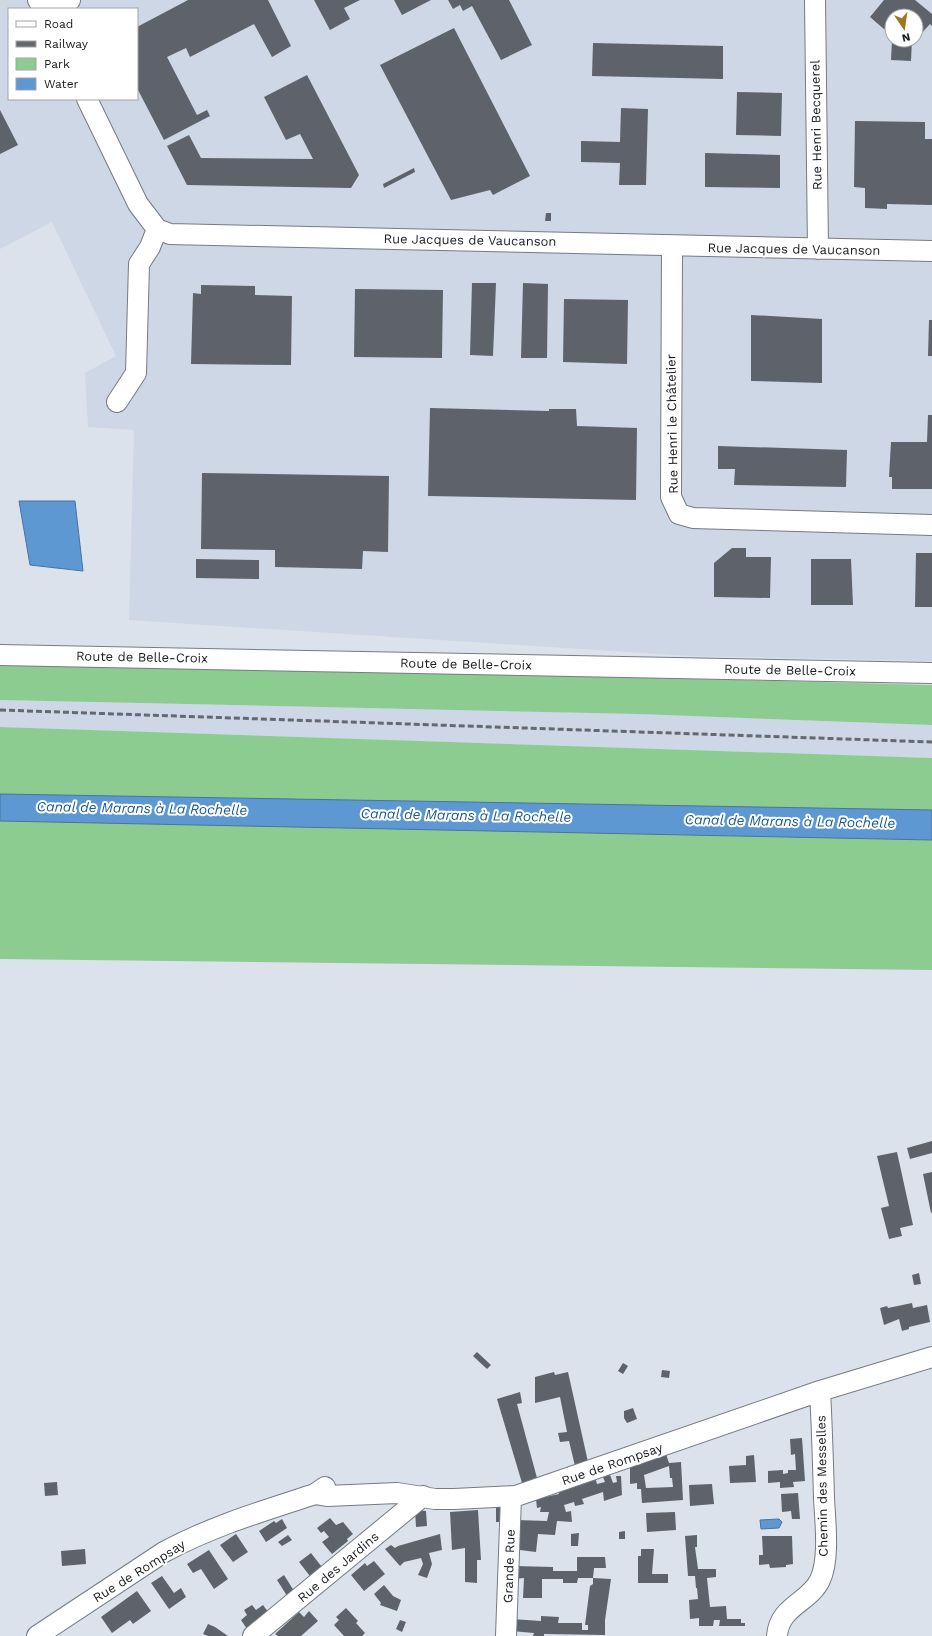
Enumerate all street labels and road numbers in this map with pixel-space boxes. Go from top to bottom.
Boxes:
street label: Rue Henri Becquerel [807,60,825,190]
street label: Rue Jacques de Vaucanson [383,231,557,249]
street label: Rue Jacques de Vaucanson [707,240,881,258]
street label: Rue Henri le Châtelier [663,354,681,494]
street label: Route de Belle-Croix [76,648,208,666]
street label: Route de Belle-Croix [400,655,532,673]
street label: Route de Belle-Croix [724,661,856,679]
street label: Chemin des Messelles [813,1415,831,1557]
street label: Rue de Rompsay [560,1440,665,1488]
street label: Rue des Jardins [294,1529,382,1605]
street label: Grande Rue [500,1529,518,1603]
street label: Rue de Rompsay [90,1536,188,1605]

